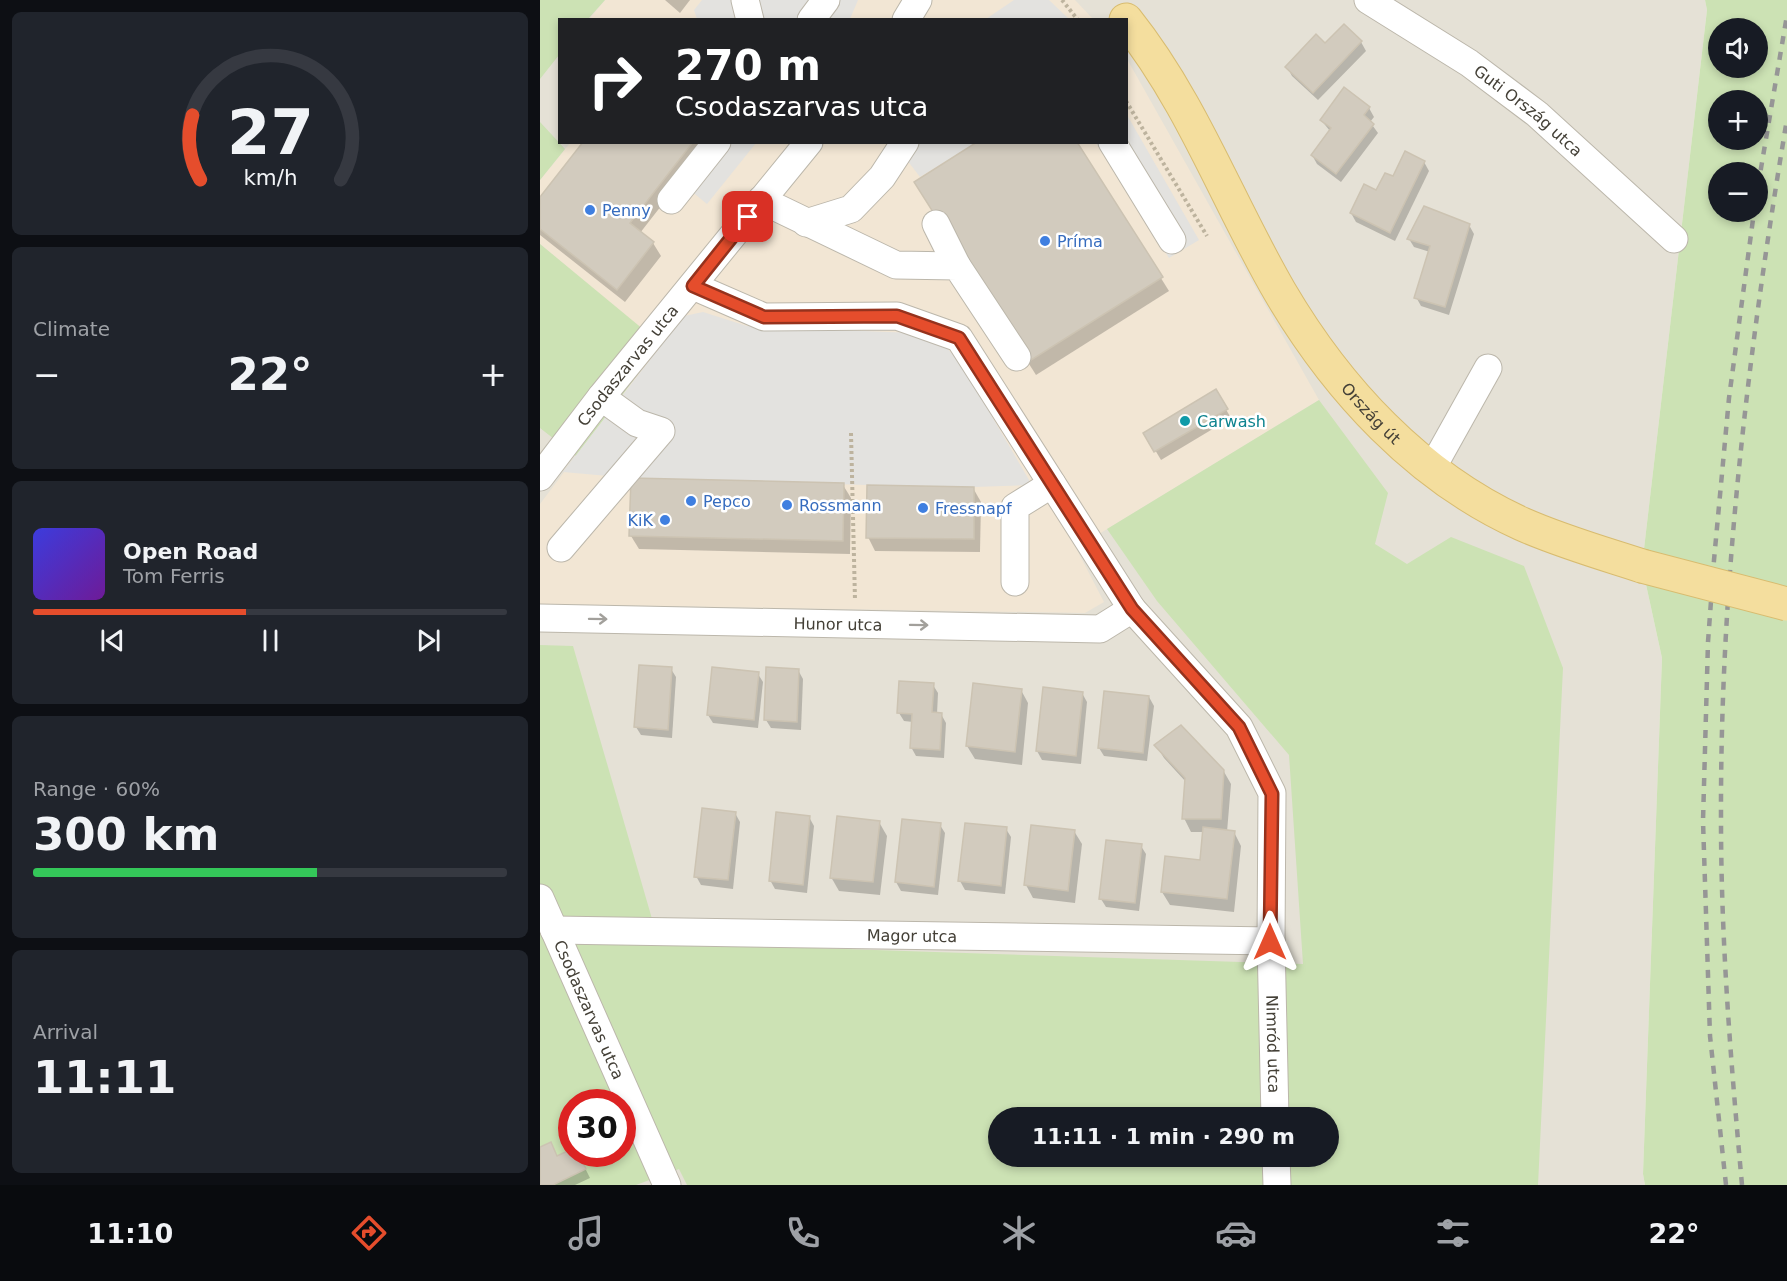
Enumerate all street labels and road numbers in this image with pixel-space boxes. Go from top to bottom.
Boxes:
street label: Guti Ország utca [1470,61,1586,160]
street label: Csodaszarvas utca [573,301,682,430]
street label: Ország út [1338,379,1405,448]
street label: Hunor utca [793,613,883,634]
street label: Magor utca [867,925,957,946]
street label: Csodaszarvas utca [550,937,628,1082]
street label: Nimród utca [1263,995,1284,1093]

